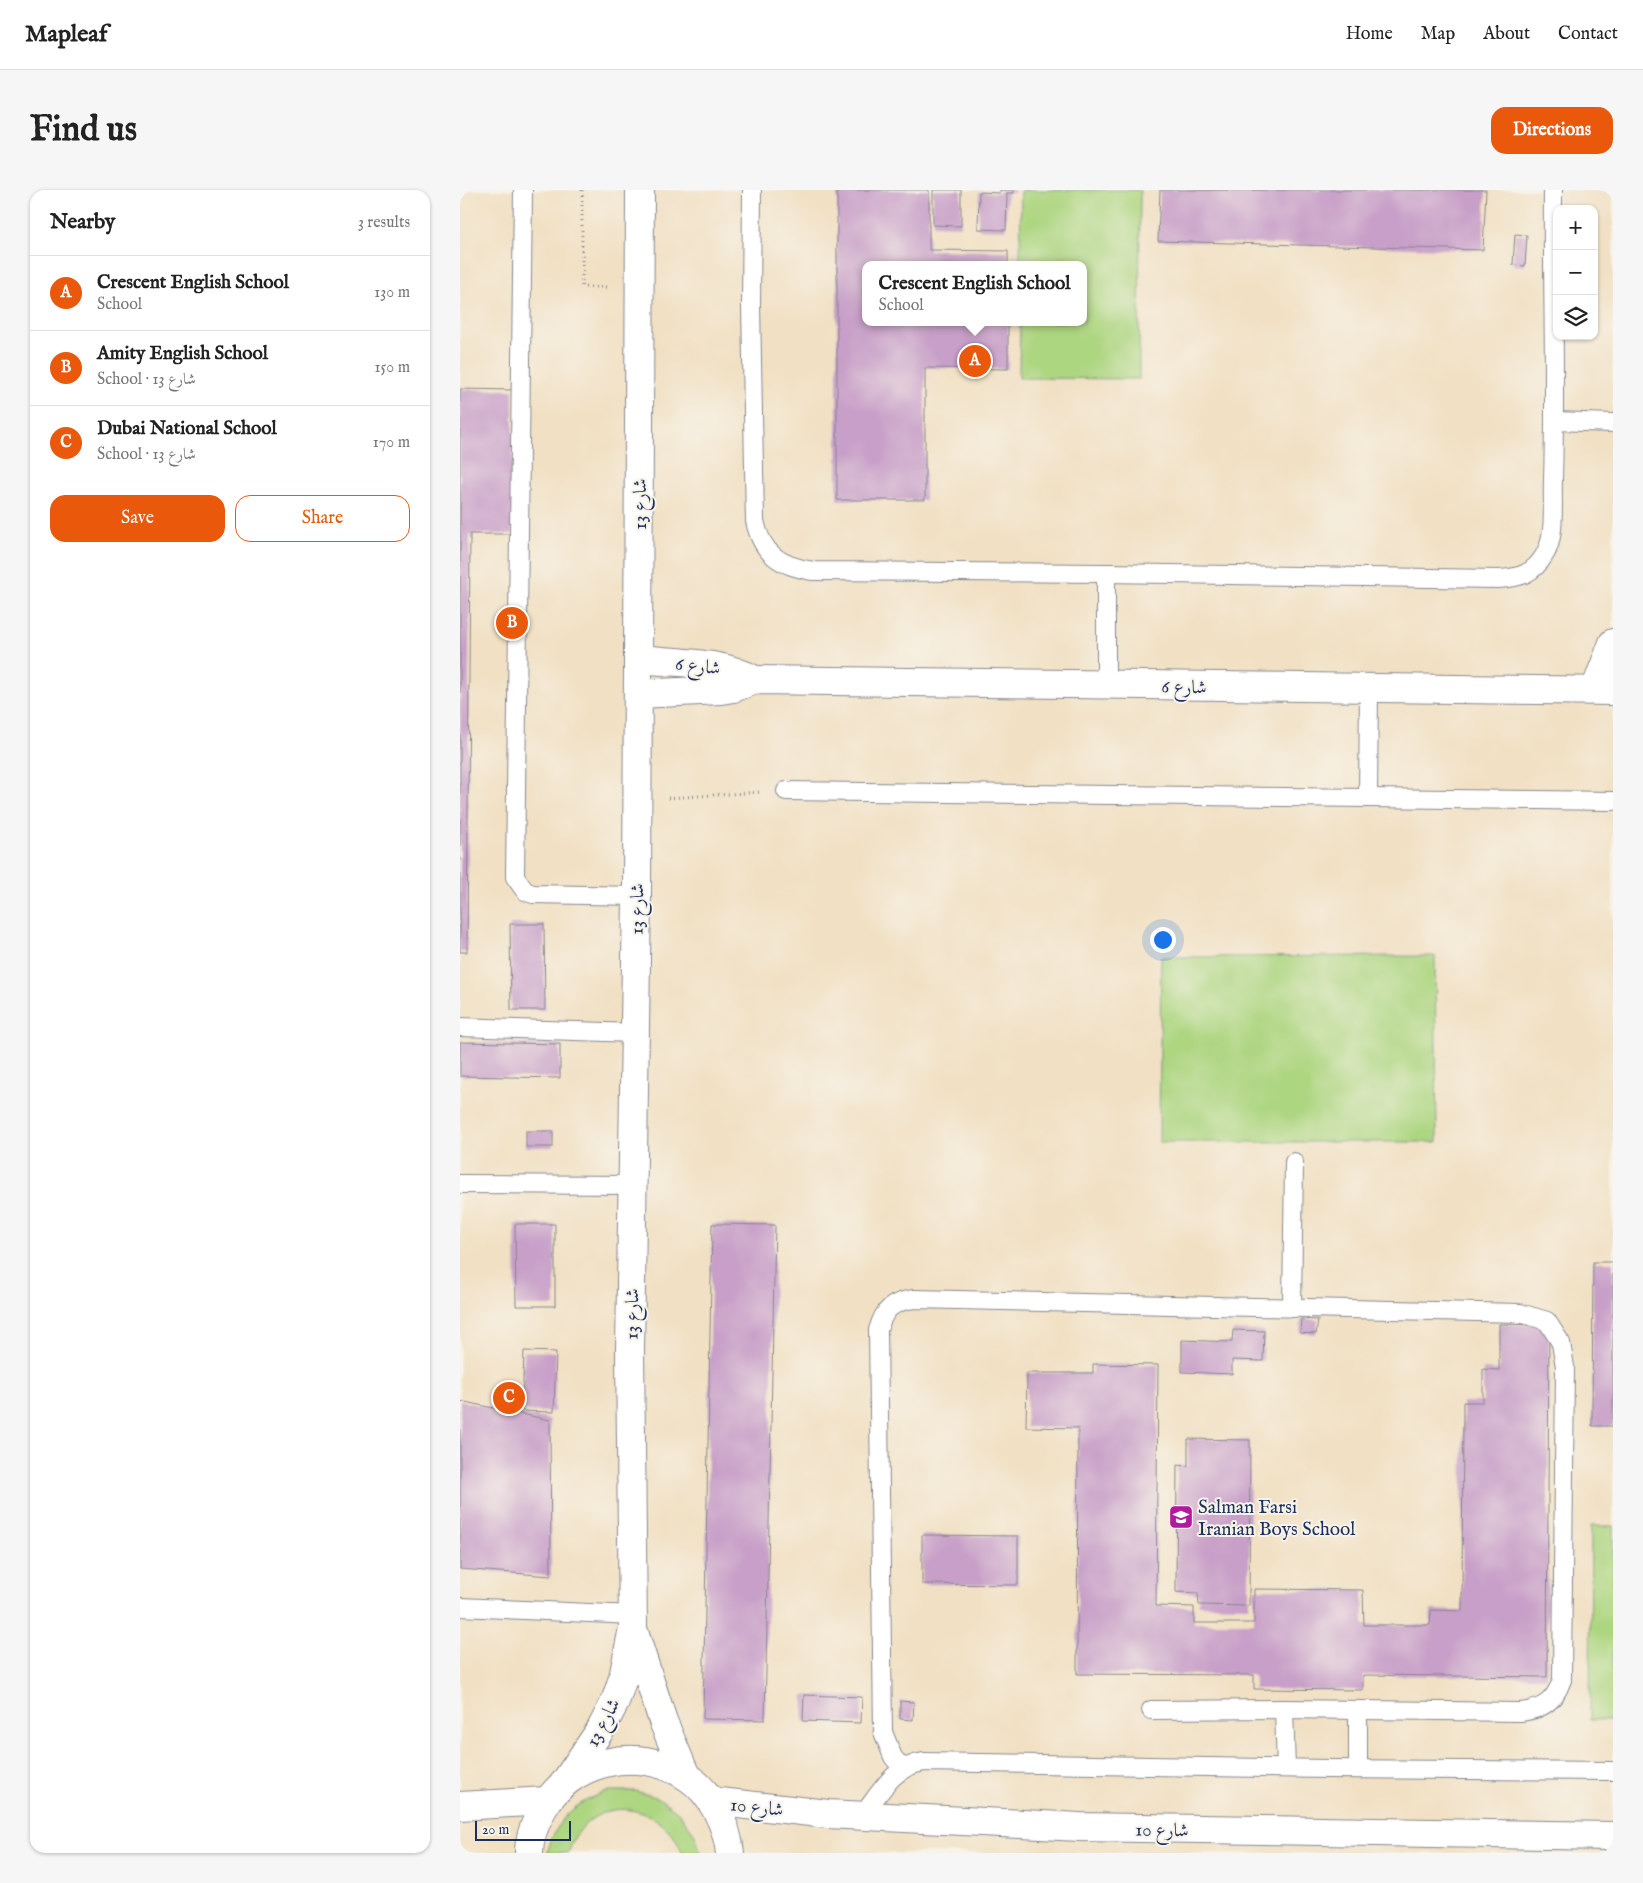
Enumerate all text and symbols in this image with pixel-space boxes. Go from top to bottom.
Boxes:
text: Mapleaf [25,19,107,50]
text: Home [1346,23,1393,46]
text: Map [1421,23,1455,46]
text: About [1483,23,1530,46]
text: Contact [1558,23,1618,46]
button: Directions [1491,107,1613,154]
text: Find us [30,108,137,153]
map controls [1553,205,1598,340]
button: + [1553,205,1598,250]
text: Nearby [50,209,115,236]
text: 3 results [358,213,410,233]
button: − [1553,250,1598,295]
popup [862,261,1087,326]
text: Crescent English School [97,271,289,295]
text: Crescent English School [879,272,1070,296]
text: A [61,283,71,303]
text: 130 m [374,283,410,303]
text: School [97,295,142,315]
button: layers [1553,295,1598,340]
text: School [879,296,924,316]
text: Amity English School [97,342,268,366]
pin: A [959,342,991,380]
text: B [61,358,71,378]
text: 150 m [375,358,410,378]
text: School · شارع 13 [97,370,196,390]
text: Dubai National School [97,417,277,441]
text: C [60,433,72,453]
text: 170 m [373,433,410,453]
text: School · شارع 13 [97,445,196,465]
street label: شارع 13 [629,478,655,530]
button: Save [50,495,225,542]
button: Share [235,495,410,542]
pin: B [496,604,528,642]
street label: شارع 6 [674,653,721,683]
street label: شارع 6 [1161,676,1207,702]
street label: شارع 13 [626,883,652,935]
your location [1150,927,1176,953]
street label: شارع 13 [621,1288,647,1340]
pin: C [493,1379,525,1417]
place label: Salman Farsi Iranian Boys School [1198,1496,1356,1542]
school or university icon: Salman Farsi Iranian Boys School [1168,1504,1194,1530]
street label: شارع 13 [581,1695,628,1752]
street label: شارع 10 [729,1793,785,1825]
scale bar [475,1818,571,1841]
street label: شارع 10 [1135,1819,1189,1845]
text: 20 m [482,1821,509,1839]

